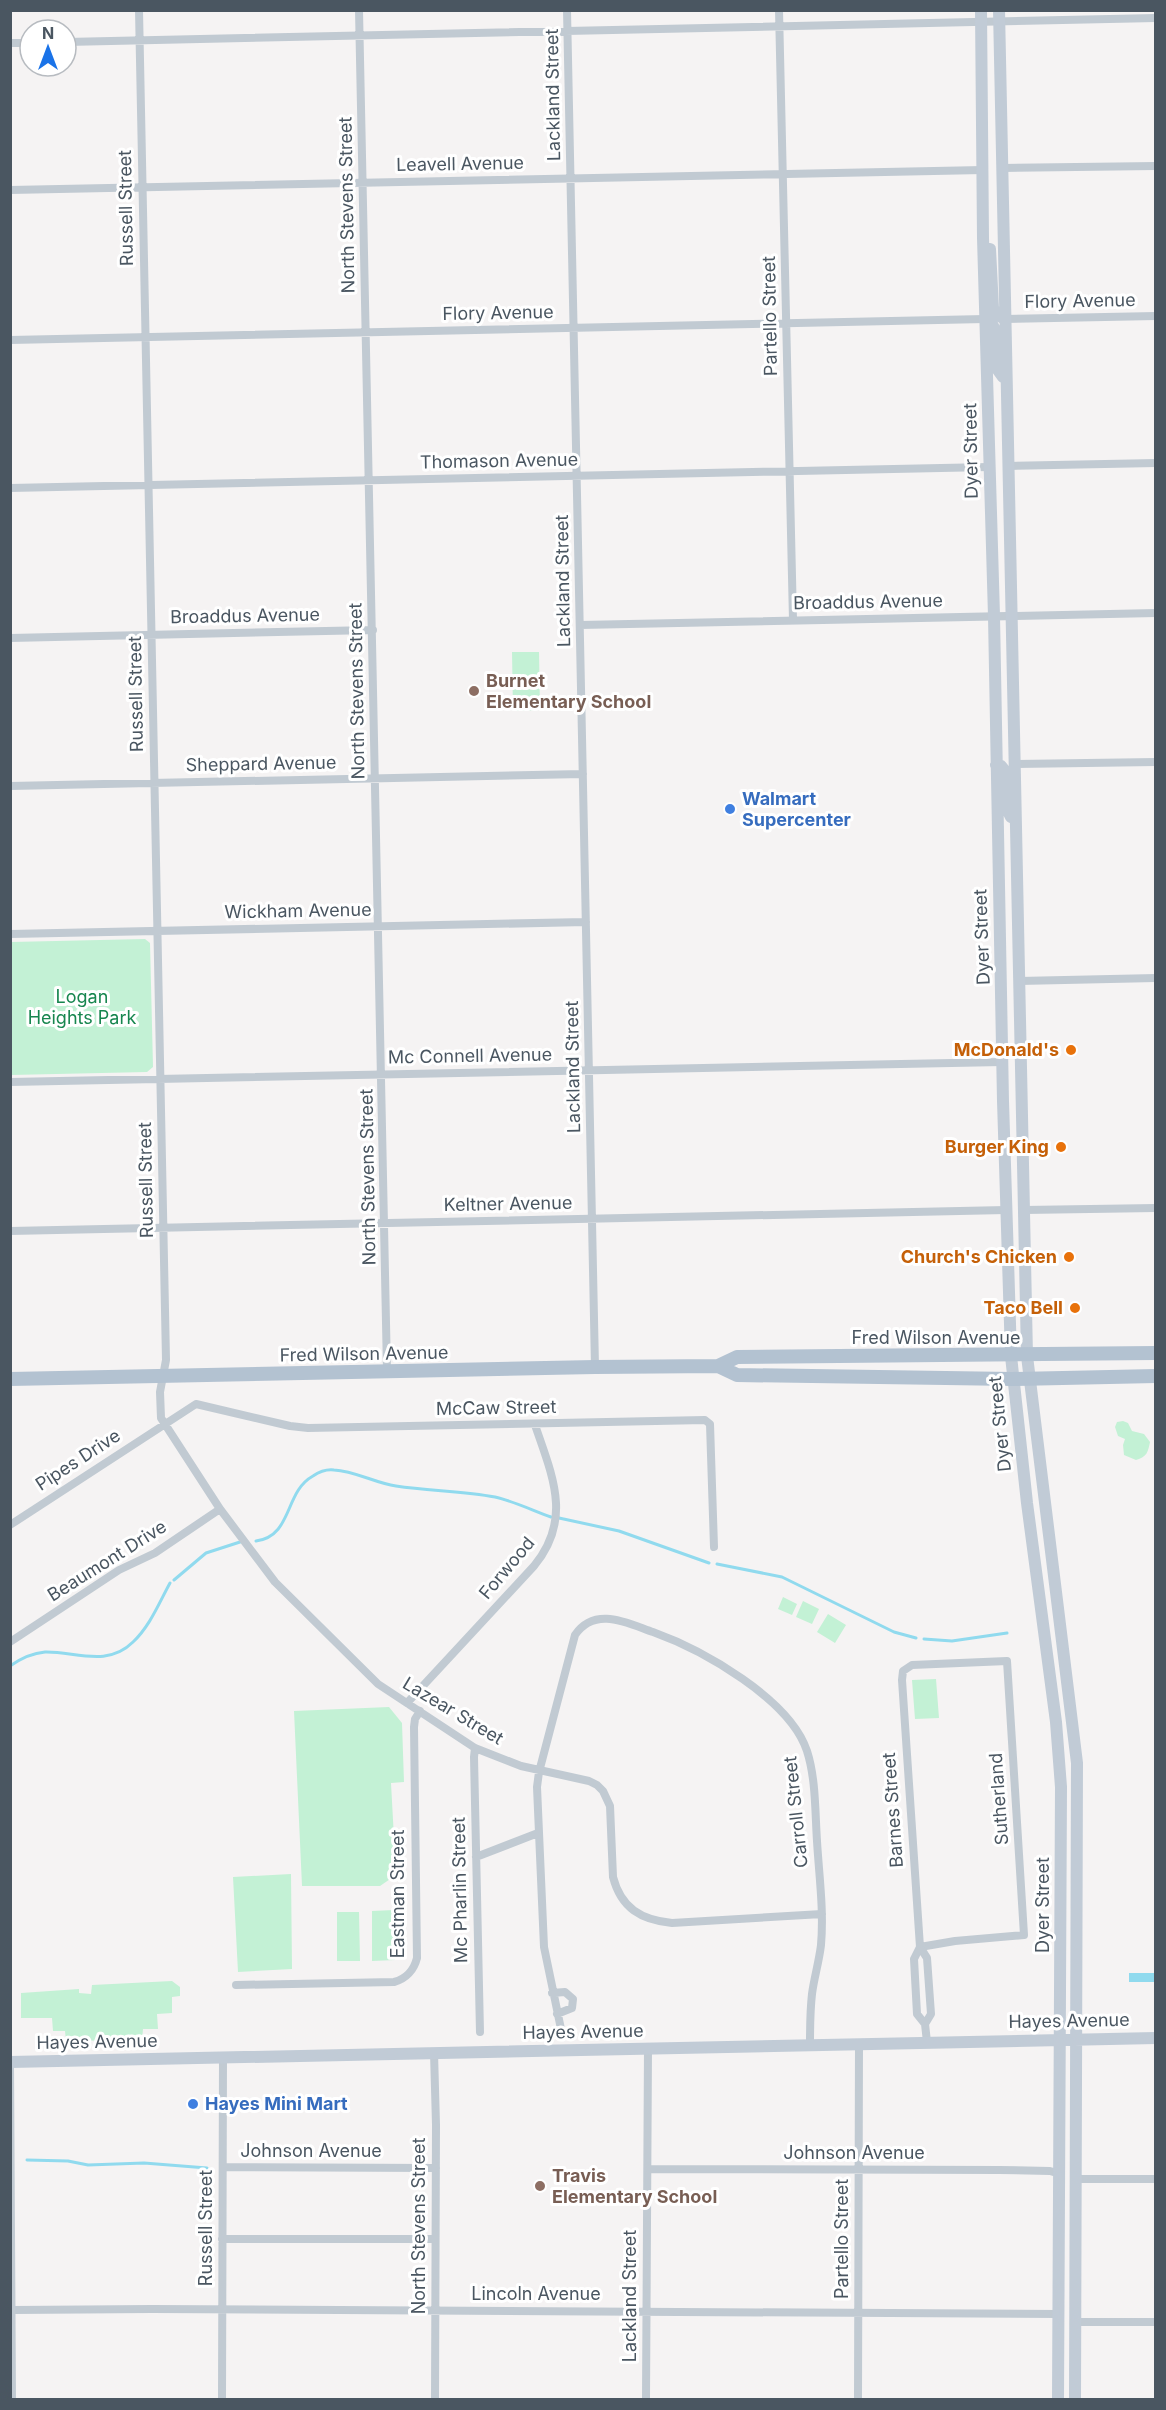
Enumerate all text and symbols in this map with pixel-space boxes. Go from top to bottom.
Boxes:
north arrow [18,18,78,78]
text: N [42,23,54,43]
street label: Lackland Street [541,29,564,161]
street label: North Stevens Street [334,116,359,294]
street label: Russell Street [114,150,137,266]
street label: Leavell Avenue [396,152,524,175]
street label: Partello Street [758,256,781,376]
street label: Flory Avenue [1024,289,1136,312]
street label: Flory Avenue [442,301,554,324]
street label: Dyer Street [959,403,982,499]
street label: Thomason Avenue [420,449,578,472]
street label: Lackland Street [551,515,574,647]
street label: Broaddus Avenue [793,590,943,613]
street label: North Stevens Street [344,602,369,780]
street label: Broaddus Avenue [170,604,320,627]
street label: Russell Street [124,636,147,752]
place label: Burnet Elementary School [486,670,651,712]
marker: Burnet Elementary School [467,684,481,698]
street label: Sheppard Avenue [185,752,337,775]
place label: Walmart Supercenter [742,788,851,830]
marker: Walmart Supercenter [723,802,737,816]
street label: Dyer Street [969,889,994,985]
street label: Wickham Avenue [224,899,372,922]
park label: Logan Heights Park [28,986,136,1028]
street label: Lackland Street [561,1001,584,1133]
place label: McDonald's [954,1039,1059,1060]
marker: McDonald's [1064,1043,1078,1057]
street label: Mc Connell Avenue [388,1044,552,1067]
street label: North Stevens Street [355,1088,380,1266]
street label: Russell Street [134,1122,157,1238]
place label: Burger King [945,1136,1049,1157]
marker: Burger King [1054,1140,1068,1154]
street label: Keltner Avenue [444,1192,572,1215]
place label: Church's Chicken [901,1246,1057,1267]
marker: Church's Chicken [1062,1250,1076,1264]
place label: Taco Bell [984,1297,1063,1318]
marker: Taco Bell [1068,1301,1082,1315]
street label: Fred Wilson Avenue [852,1327,1020,1348]
street label: Fred Wilson Avenue [279,1342,449,1365]
street label: Dyer Street [984,1375,1015,1473]
street label: McCaw Street [436,1396,556,1419]
street label: Pipes Drive [31,1424,124,1495]
street label: Beaumont Drive [43,1516,170,1606]
street label: Forwood [475,1532,539,1603]
street label: Lazear Street [399,1672,507,1749]
street label: Barnes Street [878,1752,907,1868]
street label: Sutherland [985,1752,1012,1846]
street label: Carroll Street [779,1755,812,1869]
street label: Mc Pharlin Street [448,1817,471,1963]
street label: Eastman Street [387,1830,408,1958]
street label: Dyer Street [1032,1857,1053,1953]
street label: Hayes Avenue [1008,2009,1130,2032]
street label: Hayes Avenue [522,2020,644,2043]
street label: Hayes Avenue [36,2030,158,2053]
place label: Hayes Mini Mart [205,2093,348,2114]
marker: Hayes Mini Mart [186,2097,200,2111]
street label: North Stevens Street [408,2138,429,2314]
street label: Johnson Avenue [240,2140,382,2161]
street label: Johnson Avenue [783,2142,925,2163]
place label: Travis Elementary School [552,2165,717,2207]
street label: Russell Street [195,2170,216,2286]
marker: Travis Elementary School [533,2179,547,2193]
street label: Partello Street [831,2179,852,2299]
street label: Lackland Street [619,2230,640,2362]
street label: Lincoln Avenue [471,2283,601,2304]

